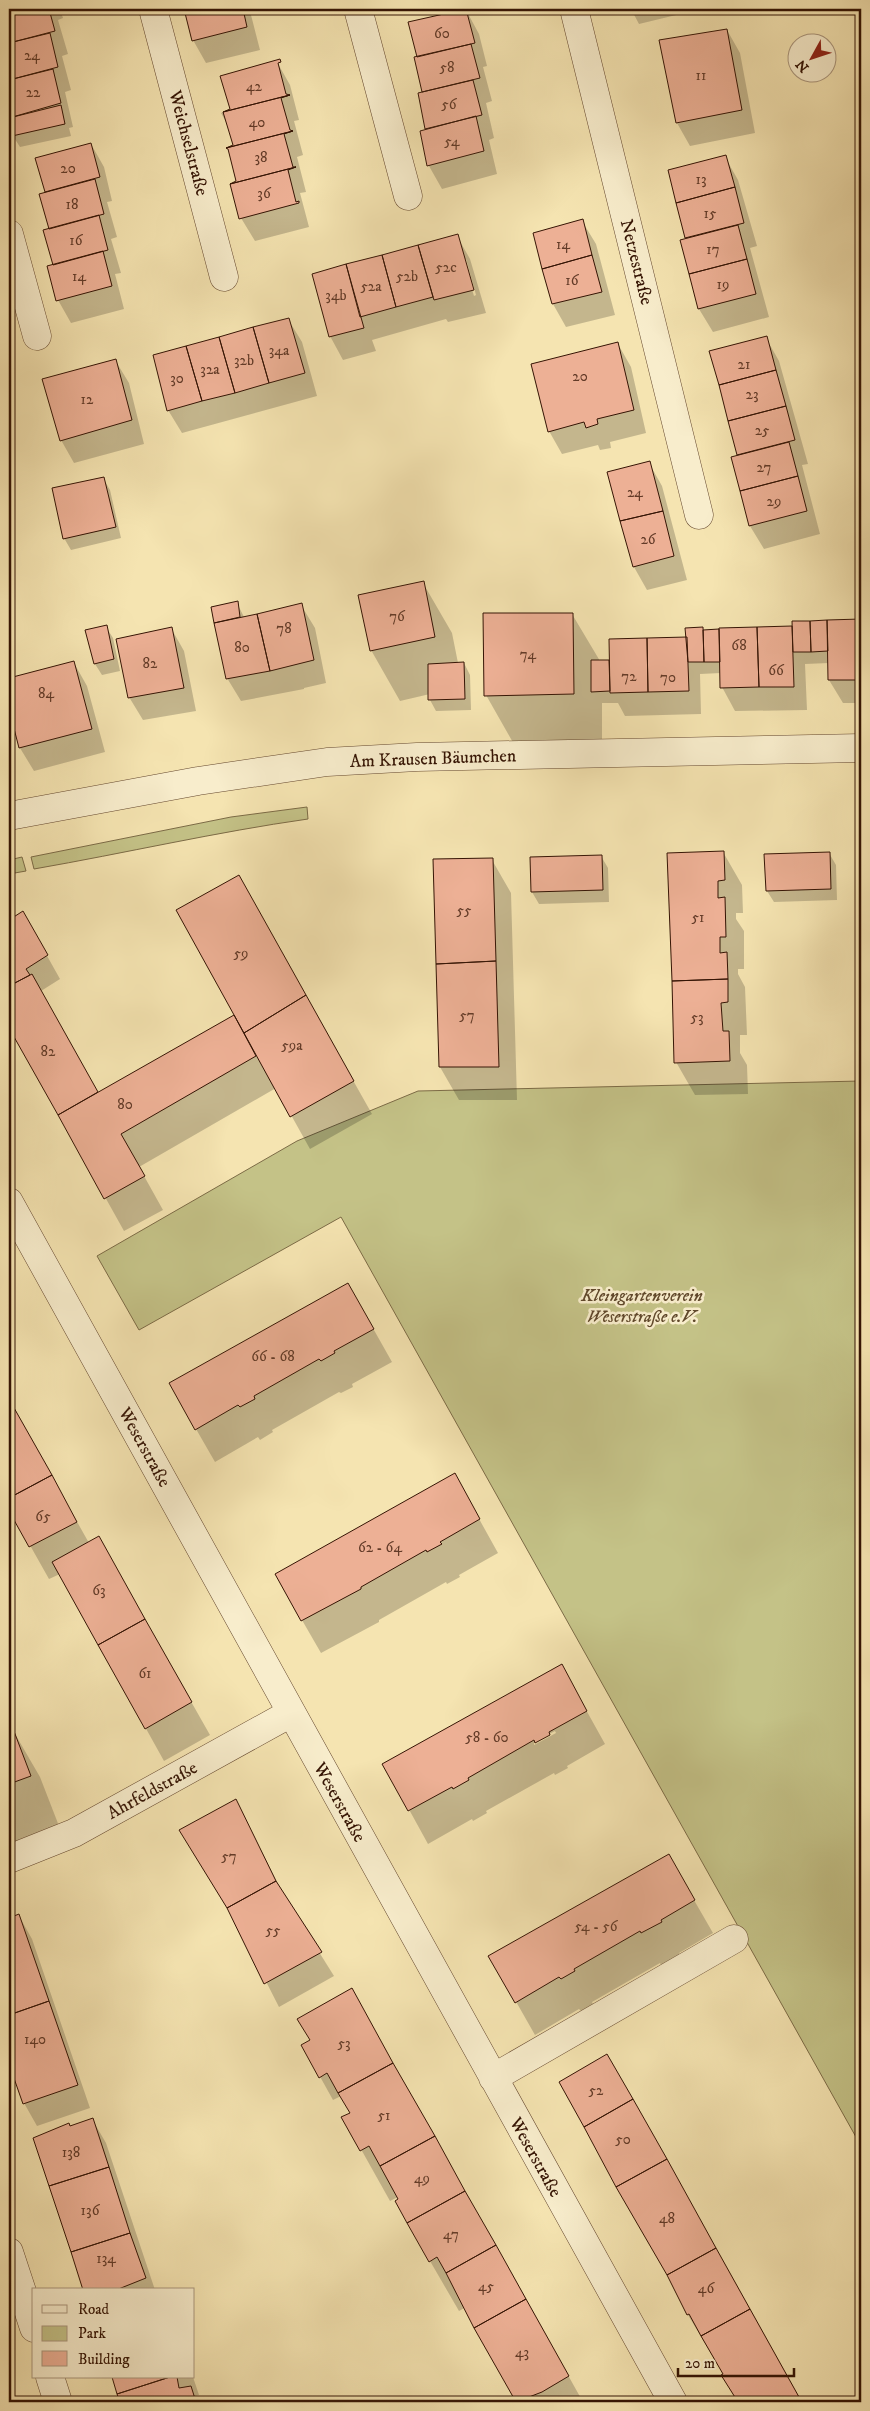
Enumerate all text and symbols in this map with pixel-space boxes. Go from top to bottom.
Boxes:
house number: 60 [434,24,450,43]
north arrow [788,32,838,82]
house number: 24 [24,46,40,65]
text: N [792,55,813,76]
house number: 58 [440,58,454,77]
house number: 11 [695,66,707,85]
house number: 42 [246,77,263,96]
house number: 22 [26,83,41,102]
street label: Weichselstraße [163,87,213,198]
house number: 56 [441,95,458,114]
house number: 40 [249,113,265,132]
house number: 54 [444,132,460,151]
house number: 38 [254,148,268,167]
house number: 20 [60,159,76,178]
house number: 13 [695,170,707,189]
house number: 36 [257,184,272,203]
house number: 18 [65,195,79,214]
house number: 15 [704,204,717,223]
street label: Netzestraße [615,217,657,307]
house number: 16 [69,231,84,250]
house number: 14 [556,235,570,254]
house number: 17 [706,240,720,259]
house number: 52c [435,258,457,277]
house number: 14 [72,267,86,286]
house number: 52b [396,267,418,286]
house number: 16 [565,271,580,290]
house number: 19 [717,275,729,294]
house number: 52a [360,277,382,296]
house number: 34b [325,286,347,305]
house number: 34a [269,341,290,360]
house number: 32b [234,351,254,370]
house number: 21 [738,355,750,374]
house number: 32a [200,360,220,379]
house number: 20 [572,367,588,386]
house number: 30 [170,369,184,388]
house number: 23 [746,385,758,404]
house number: 12 [81,390,94,409]
house number: 25 [755,421,770,440]
house number: 27 [757,458,772,477]
house number: 24 [627,483,643,502]
house number: 29 [767,492,781,511]
house number: 26 [640,530,657,549]
house number: 76 [389,607,406,626]
house number: 78 [276,619,292,638]
house number: 68 [731,636,747,655]
house number: 80 [234,638,250,657]
house number: 74 [520,645,537,664]
house number: 82 [143,654,158,673]
house number: 66 [768,661,785,680]
house number: 72 [621,667,637,686]
house number: 70 [660,668,676,687]
house number: 84 [38,684,54,703]
street label: Am Krausen Bäumchen [349,745,517,773]
house number: 55 [457,901,472,920]
house number: 51 [692,908,704,927]
house number: 59 [234,944,248,963]
house number: 57 [459,1006,475,1025]
house number: 53 [690,1008,704,1027]
house number: 59a [281,1036,303,1055]
house number: 82 [41,1042,56,1061]
house number: 80 [117,1095,133,1114]
park label: Kleingartenverein Weserstraße e.V. [580,1285,703,1328]
house number: 66 - 68 [251,1347,295,1366]
street label: Weserstraße [113,1403,175,1491]
house number: 65 [35,1507,51,1526]
house number: 62 - 64 [358,1538,402,1557]
house number: 63 [92,1581,106,1600]
house number: 61 [138,1664,152,1683]
house number: 58 - 60 [465,1728,509,1747]
street label: Ahrfeldstraße [104,1757,201,1825]
street label: Weserstraße [308,1758,370,1846]
house number: 57 [221,1847,237,1866]
house number: 54 - 56 [574,1917,619,1936]
house number: 55 [266,1921,281,1940]
house number: 140 [24,2030,46,2049]
house number: 53 [337,2034,351,2053]
house number: 52 [589,2081,604,2100]
house number: 51 [378,2106,390,2125]
street label: Weserstraße [504,2113,566,2201]
house number: 50 [615,2130,631,2149]
house number: 138 [62,2143,80,2162]
house number: 49 [414,2169,430,2188]
house number: 136 [81,2201,101,2220]
house number: 48 [659,2209,675,2228]
house number: 47 [443,2225,459,2244]
house number: 134 [96,2249,116,2268]
house number: 45 [478,2277,495,2296]
house number: 46 [698,2279,715,2298]
legend [32,2288,195,2378]
text: Road [78,2300,110,2319]
text: Park [78,2324,107,2343]
house number: 43 [515,2343,529,2362]
scale bar [678,2346,794,2378]
text: Building [78,2350,130,2369]
text: 20 m [685,2354,715,2373]

